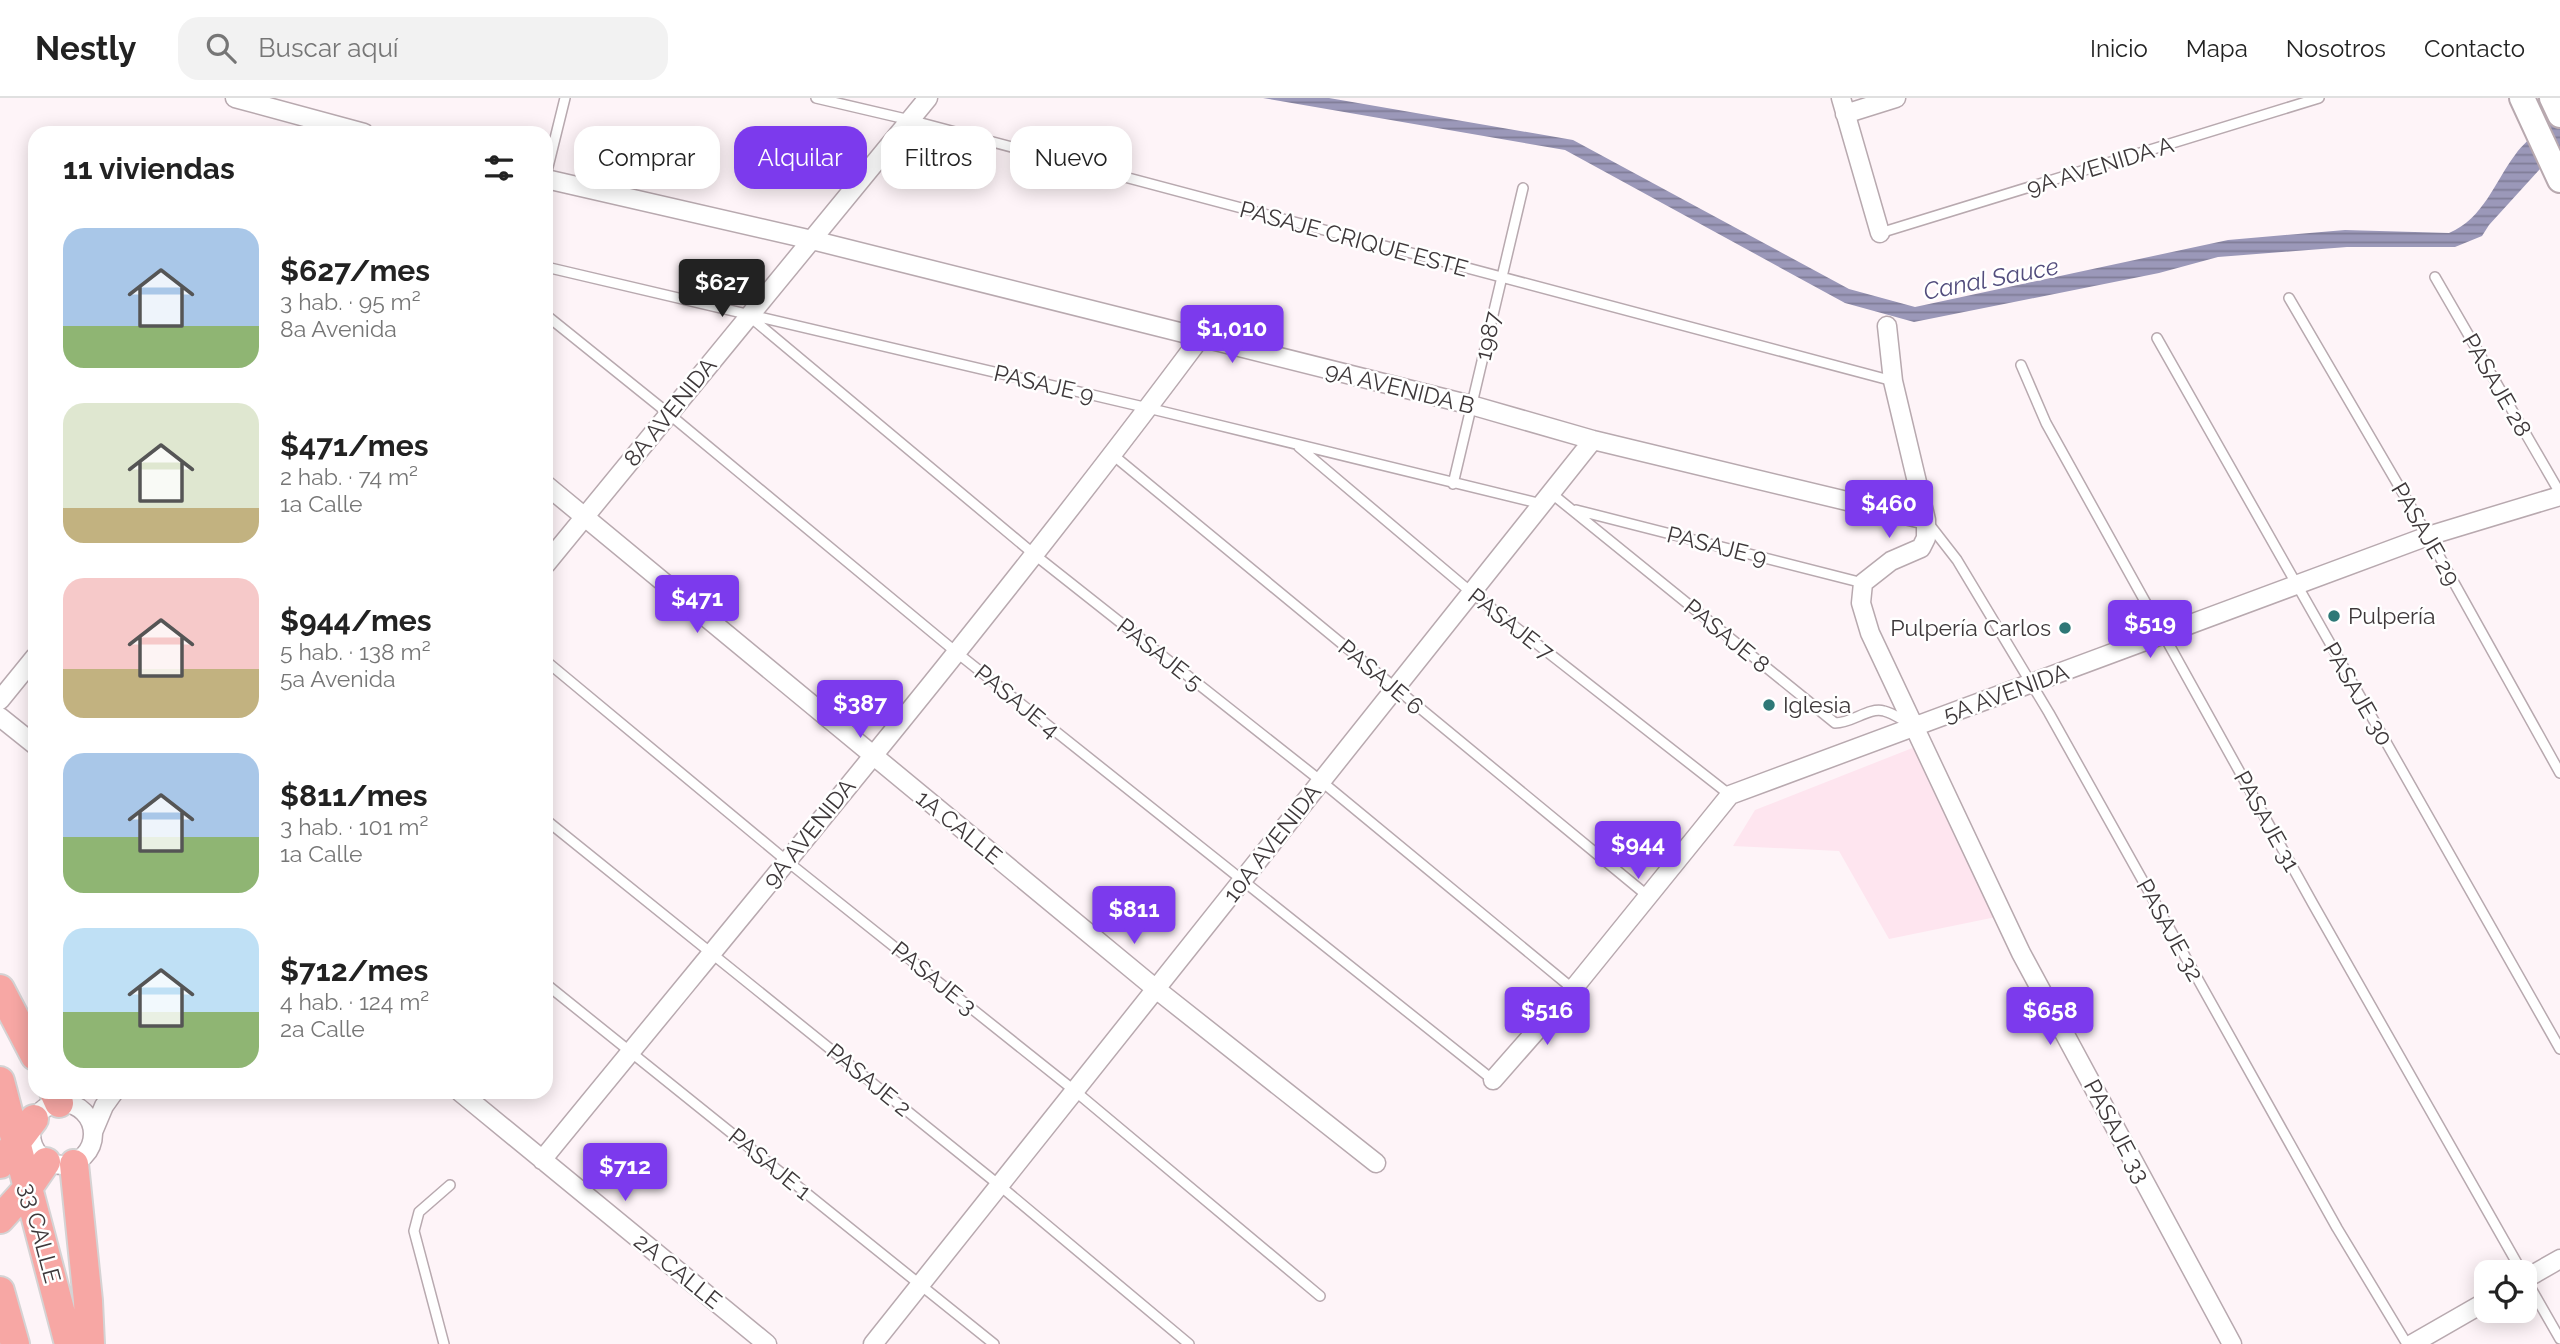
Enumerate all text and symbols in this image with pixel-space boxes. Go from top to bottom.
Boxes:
search box [178,17,668,80]
text: Nestly [35,29,136,68]
icon: search [202,29,240,67]
text: Buscar aquí [258,33,399,63]
text: Inicio [2090,34,2148,63]
text: Mapa [2186,34,2248,63]
text: Nosotros [2286,34,2386,63]
text: Contacto [2424,34,2525,63]
chip: Comprar [574,126,720,189]
chip: Alquilar [734,126,867,189]
chip: Filtros [881,126,996,189]
chip: Nuevo [1010,126,1132,189]
street label: 9A AVENIDA A [2023,130,2177,201]
icon: filters [480,149,518,187]
text: 11 viviendas [63,151,235,186]
street label: PASAJE CRIQUE ESTE [1237,195,1471,282]
water label: Canal Sauce [1921,251,2061,306]
text: $627/mes [280,253,430,288]
icon: home [119,256,203,340]
pin: $627 [681,260,763,319]
text: $627 [695,268,749,295]
text: 3 hab. · 95 m² [280,288,421,315]
pin: $1,010 [1175,306,1289,365]
street label: 1987 [1469,308,1506,363]
text: $1,010 [1197,314,1267,341]
text: 8a Avenida [280,315,397,342]
street label: PASAJE 28 [2457,329,2538,441]
street label: 8A AVENIDA [618,352,722,472]
street label: 9A AVENIDA B [1323,356,1477,419]
street label: PASAJE 9 [991,359,1097,408]
text: $471/mes [280,428,429,463]
icon: home [119,431,203,515]
text: 2 hab. · 74 m² [280,463,418,490]
street label: PASAJE 29 [2386,478,2467,590]
pin: $460 [1848,480,1930,540]
text: $460 [1861,489,1917,516]
text: 1a Calle [280,490,363,517]
street label: PASAJE 9 [1664,520,1770,571]
pin: $471 [656,575,738,635]
street label: PASAJE 7 [1463,582,1560,666]
text: $471 [671,584,723,611]
street label: PASAJE 8 [1679,593,1776,678]
pin: $519 [2109,601,2191,660]
place label: Pulpería [2348,602,2436,629]
text: $944/mes [280,603,432,638]
icon: home [119,606,203,690]
marker: Pulpería [2326,608,2342,624]
text: $519 [2124,609,2176,636]
street label: PASAJE 5 [1112,612,1208,695]
place label: Pulpería Carlos [1890,614,2051,641]
marker: Pulpería Carlos [2057,620,2073,636]
street label: PASAJE 6 [1333,633,1429,720]
street label: PASAJE 30 [2318,637,2399,750]
text: 5 hab. · 138 m² [280,638,431,665]
street label: 5A AVENIDA [1940,657,2073,728]
street label: PASAJE 4 [970,658,1065,743]
text: 5a Avenida [280,665,396,692]
pin: $387 [819,680,901,740]
text: $387 [833,689,887,716]
place label: Iglesia [1783,691,1851,718]
marker: Iglesia [1761,697,1777,713]
street label: PASAJE 31 [2229,766,2306,876]
street label: 9A AVENIDA [757,772,861,893]
text: $811/mes [280,778,427,813]
street label: 10A AVENIDA [1217,778,1326,907]
icon: home [119,781,203,865]
street label: 1A CALLE [911,784,1008,869]
text: 3 hab. · 101 m² [280,813,428,840]
pin: $944 [1597,822,1679,881]
text: $944 [1611,830,1665,857]
text: 1a Calle [280,840,363,867]
street label: PASAJE 32 [2131,874,2210,986]
pin: $811 [1093,886,1175,946]
text: $811 [1108,895,1160,922]
street label: PASAJE 3 [887,935,982,1020]
text: $712/mes [280,953,428,988]
icon: home [119,956,203,1040]
text: 4 hab. · 124 m² [280,988,429,1015]
pin: $516 [1506,988,1588,1047]
pin: $658 [2009,988,2091,1047]
text: $516 [1521,996,1573,1023]
text: $658 [2022,996,2078,1023]
text: 2a Calle [280,1015,365,1042]
street label: PASAJE 2 [822,1037,917,1122]
street label: PASAJE 33 [2079,1074,2156,1187]
street label: PASAJE 1 [724,1122,817,1205]
pin: $712 [584,1144,666,1203]
text: $712 [599,1152,651,1179]
street label: 33 CALLE [14,1180,67,1286]
street label: 2A CALLE [629,1227,727,1314]
map controls [2474,1260,2537,1323]
button: locate [2474,1260,2537,1323]

